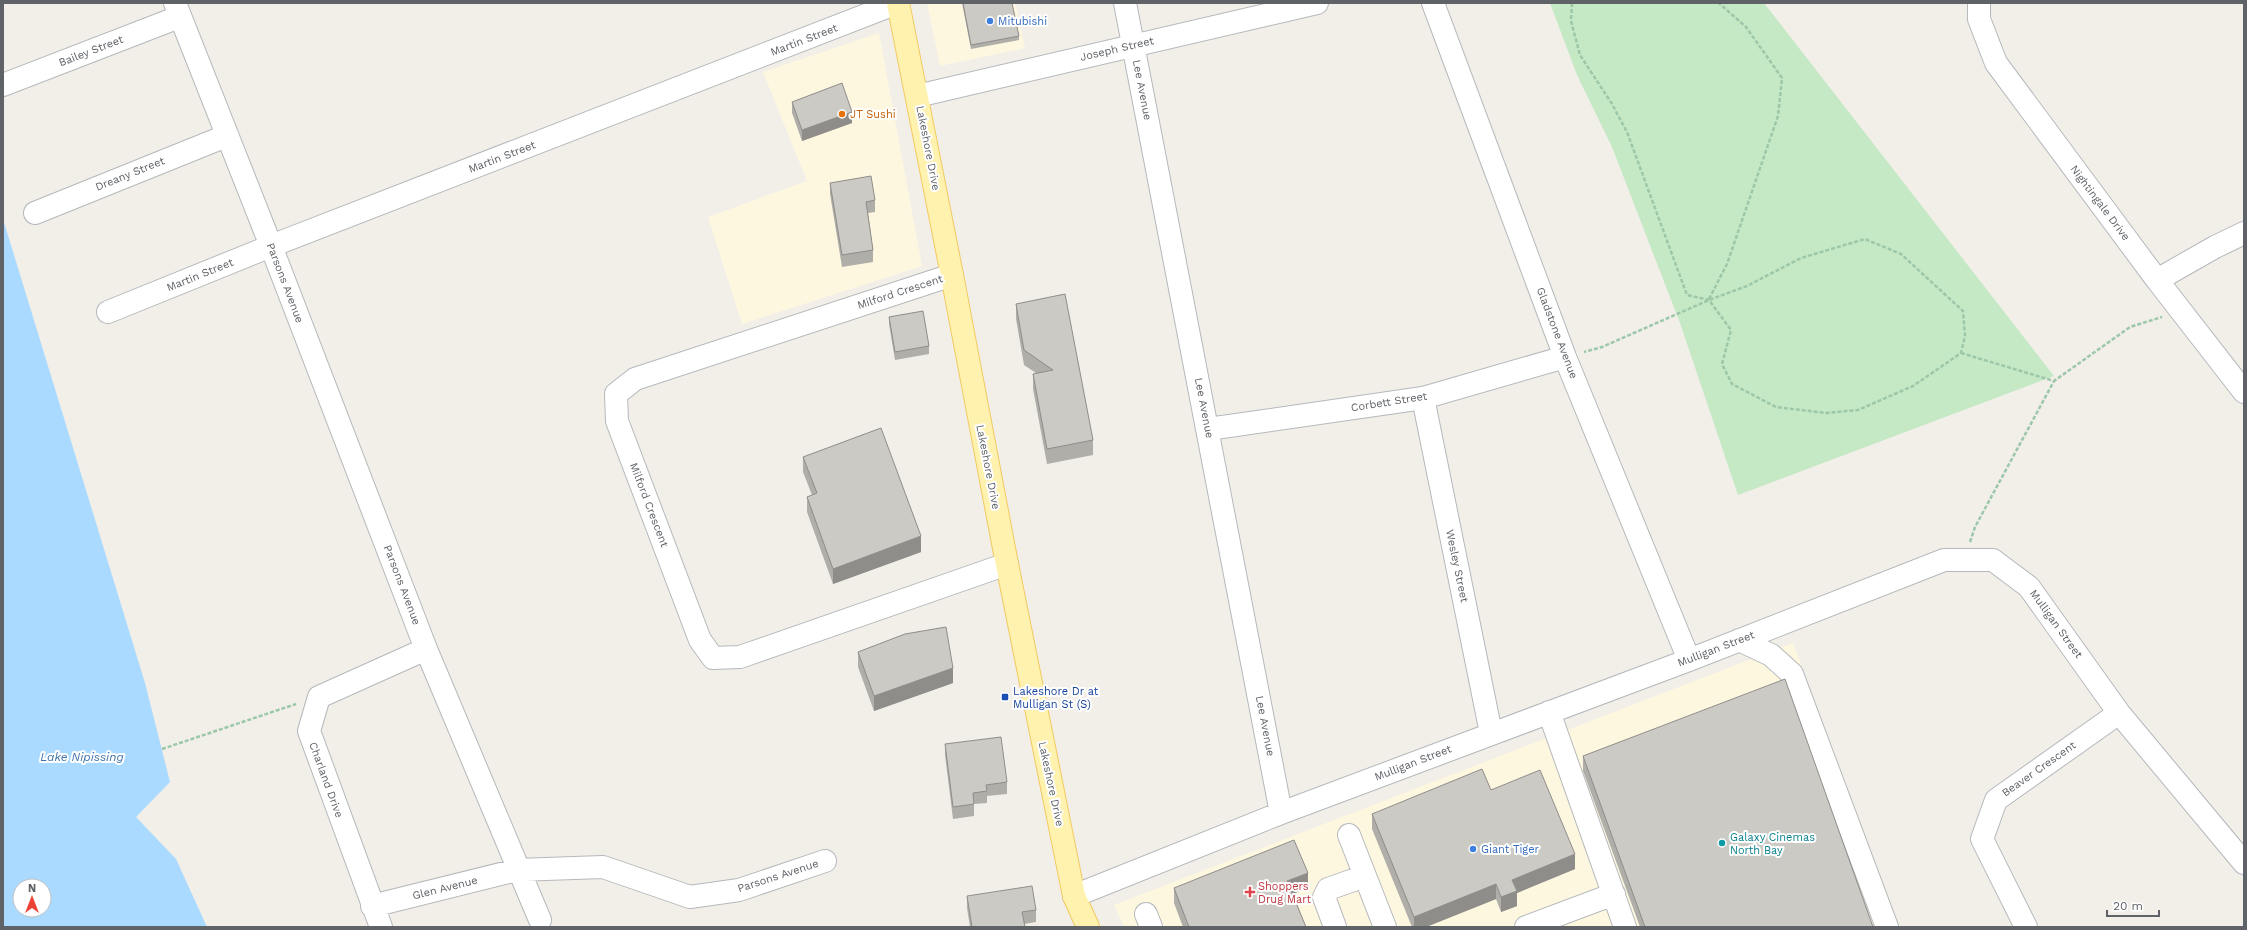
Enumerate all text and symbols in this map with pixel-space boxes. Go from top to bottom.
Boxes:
place label: Mitubishi [998,15,1047,28]
marker: Mitubishi [985,16,995,26]
street label: Martin Street [769,21,840,59]
street label: Bailey Street [57,33,125,69]
street label: Joseph Street [1079,34,1156,64]
street label: Lee Avenue [1130,59,1154,121]
street label: Lakeshore Drive [913,104,943,192]
place label: JT Sushi [850,108,896,121]
marker: JT Sushi [837,109,847,119]
street label: Martin Street [467,138,538,176]
street label: Dreany Street [93,154,167,194]
street label: Nightingale Drive [2067,163,2133,243]
street label: Parsons Avenue [264,241,306,325]
street label: Martin Street [165,256,236,294]
street label: Milford Crescent [856,272,945,312]
street label: Gladstone Avenue [1534,285,1580,381]
street label: Lee Avenue [1192,377,1216,439]
street label: Corbett Street [1350,389,1428,414]
street label: Lakeshore Drive [973,423,1003,511]
street label: Milford Crescent [627,461,671,549]
street label: Wesley Street [1443,528,1471,604]
street label: Parsons Avenue [381,543,423,627]
street label: Mulligan Street [2027,587,2085,661]
street label: Mulligan Street [1676,628,1757,670]
place label: Lakeshore Dr at Mulligan St (S) [1013,685,1099,711]
marker: Lakeshore Dr at Mulligan St (S) [1000,692,1010,702]
street label: Lee Avenue [1253,695,1277,757]
street label: Beaver Crescent [1999,738,2079,799]
street label: Charland Drive [306,740,346,820]
street label: Lakeshore Drive [1036,741,1066,827]
street label: Mulligan Street [1373,742,1454,784]
water label: Lake Nipissing [40,750,124,764]
place label: Galaxy Cinemas North Bay [1730,831,1815,857]
marker: Galaxy Cinemas North Bay [1717,838,1727,848]
place label: Giant Tiger [1481,843,1540,856]
marker: Giant Tiger [1468,844,1478,854]
street label: Parsons Avenue [736,857,820,895]
street label: Glen Avenue [411,874,479,902]
north arrow [12,878,52,918]
place label: Shoppers Drug Mart [1258,880,1311,906]
text: N [28,882,36,895]
marker: Shoppers Drug Mart [1245,887,1255,897]
scale bar [2107,892,2159,918]
text: 20 m [2113,899,2143,913]

